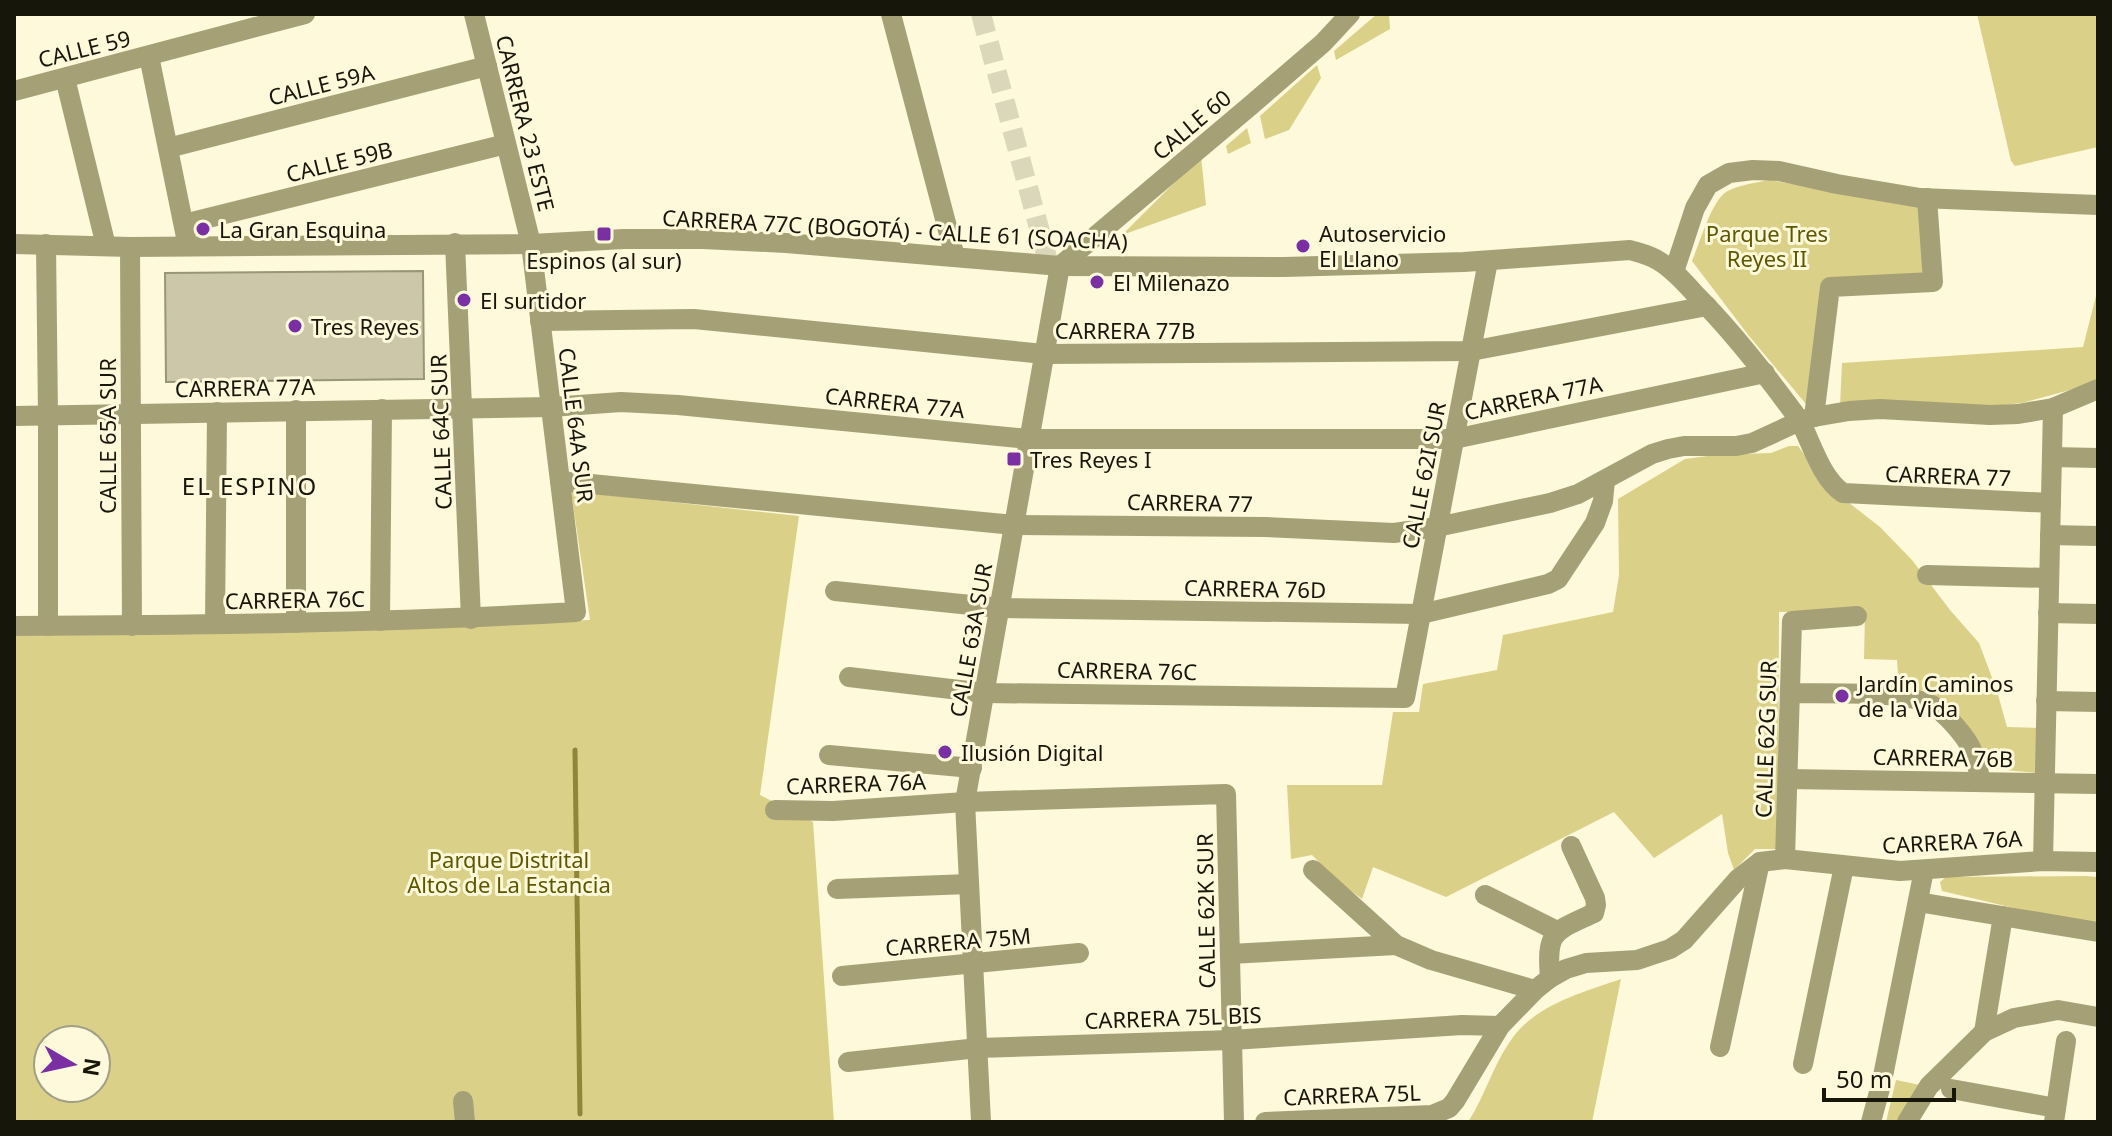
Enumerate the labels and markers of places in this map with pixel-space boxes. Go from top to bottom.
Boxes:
place label: La Gran Esquina [219,214,386,244]
place label: Autoservicio El Llano [1319,218,1446,273]
marker: La Gran Esquina [194,220,212,238]
marker: Espinos (al sur) [595,225,613,243]
marker: Autoservicio El Llano [1294,237,1312,255]
place label: Espinos (al sur) [526,245,682,275]
place label: El Milenazo [1113,267,1230,297]
marker: El Milenazo [1088,273,1106,291]
place label: El surtidor [480,285,586,315]
marker: El surtidor [455,291,473,309]
place label: Tres Reyes [311,311,419,341]
marker: Tres Reyes [286,317,304,335]
place label: Tres Reyes I [1030,444,1151,474]
marker: Tres Reyes I [1005,450,1023,468]
place label: Jardín Caminos de la Vida [1856,668,2013,723]
marker: Jardín Caminos de la Vida [1833,687,1851,705]
place label: Ilusión Digital [961,737,1103,767]
marker: Ilusión Digital [936,743,954,761]

